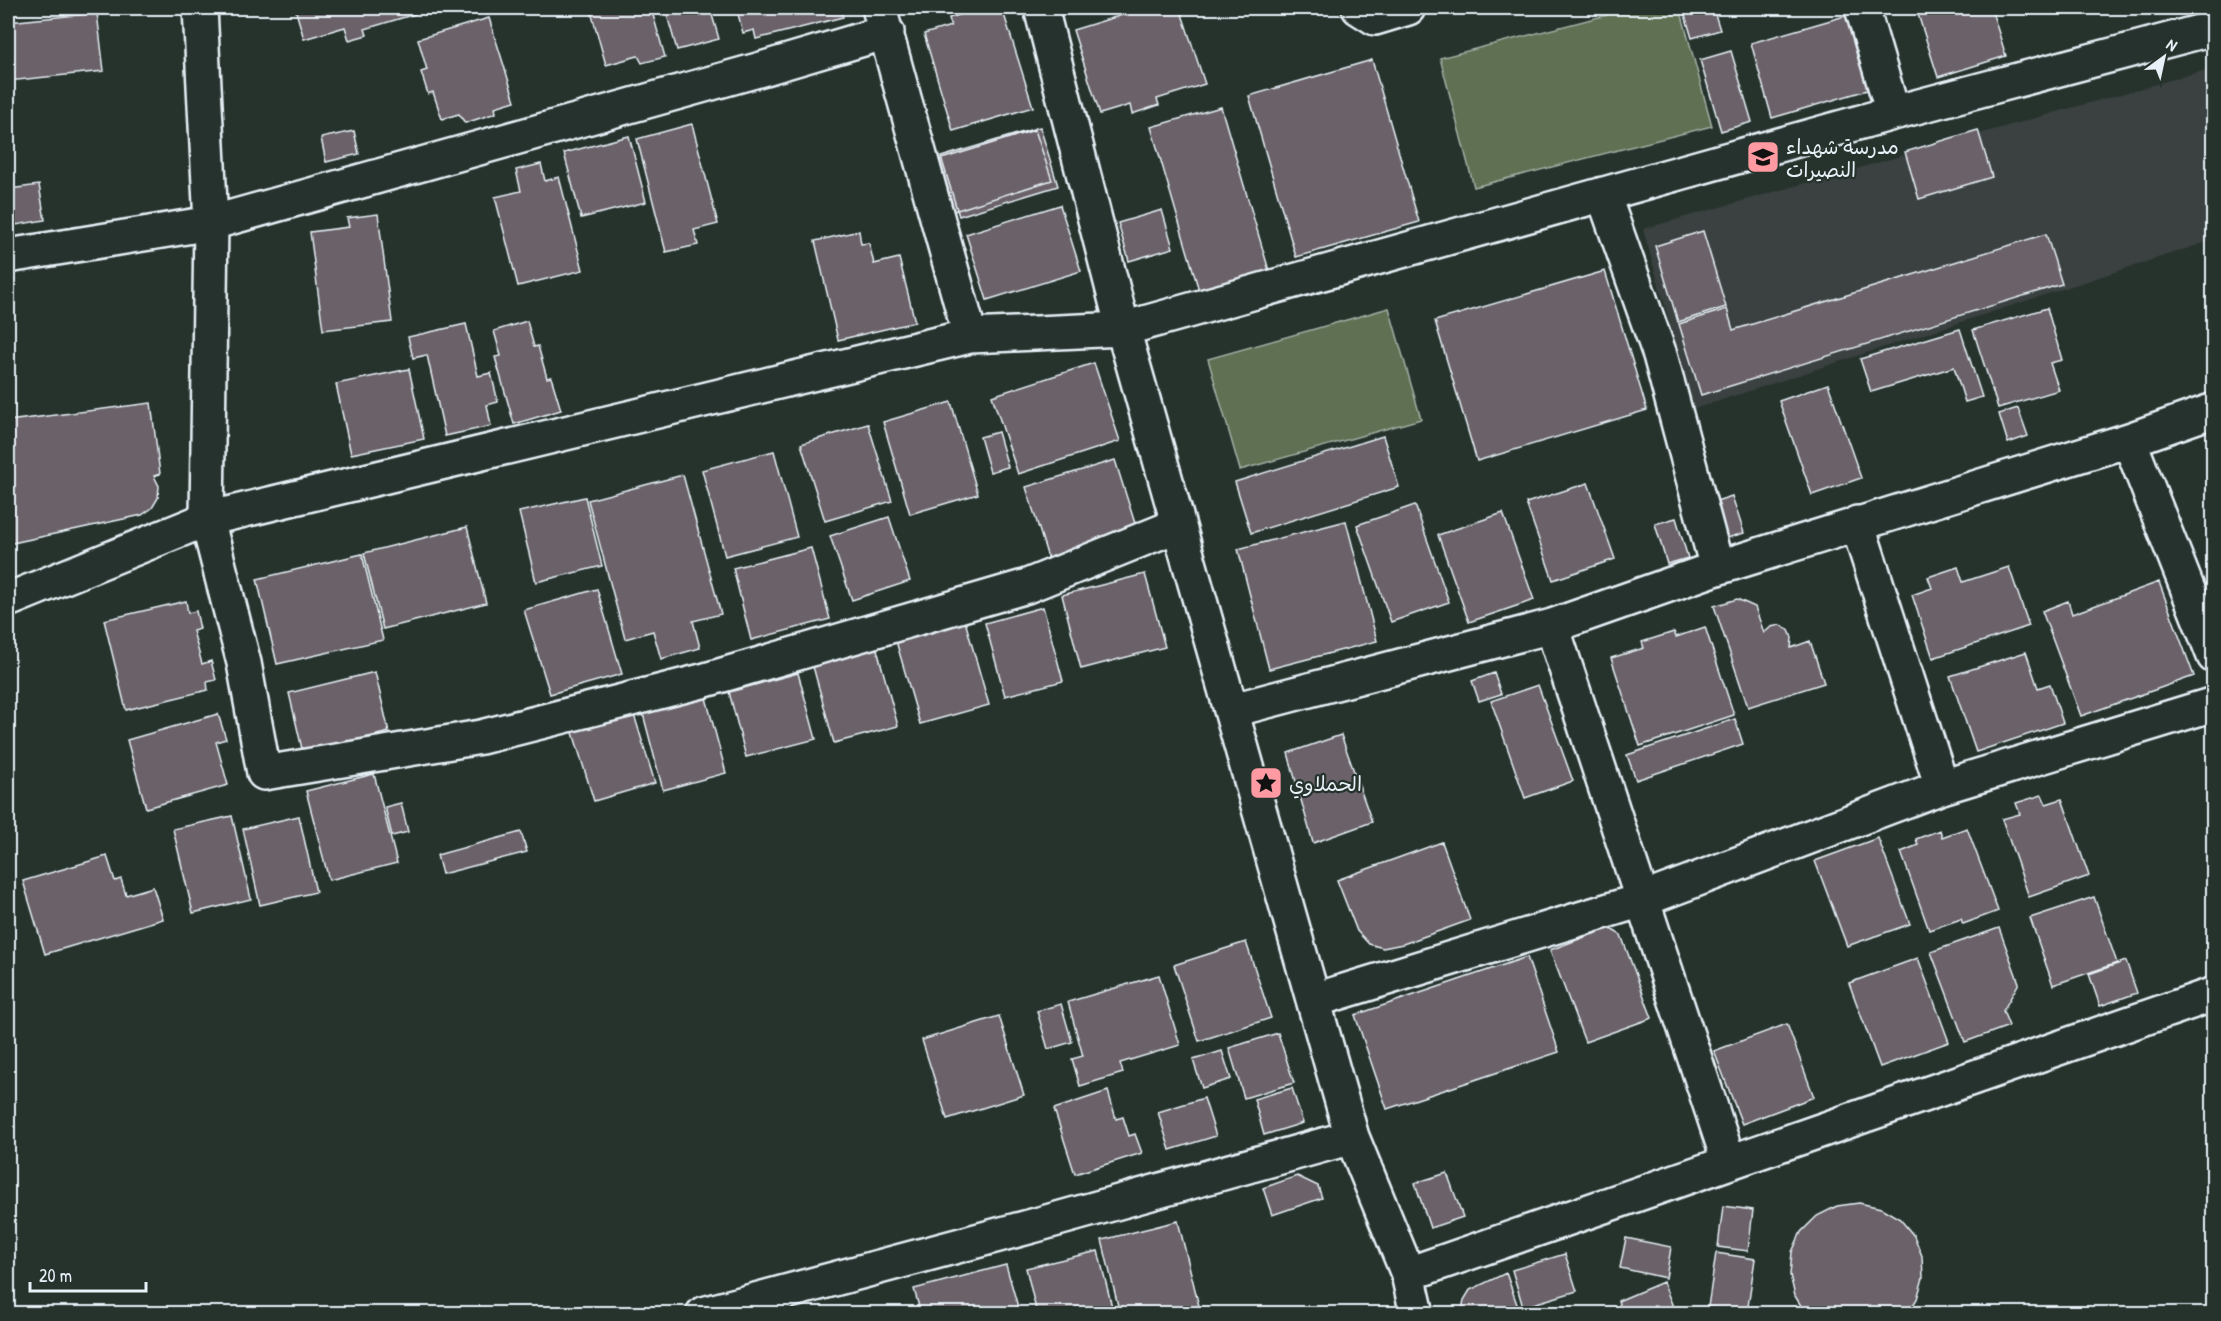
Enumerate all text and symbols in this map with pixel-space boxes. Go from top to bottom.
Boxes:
north arrow [2134,27,2194,87]
text: N [2163,33,2182,56]
place label: مدرسة شهداء النصيرات [1786,133,1899,183]
school or university icon: مدرسة شهداء النصيرات [1745,139,1781,175]
place icon: الحملاوي [1248,765,1284,801]
place label: الحملاوي [1289,770,1362,799]
scale bar [30,1255,146,1293]
text: 20 m [39,1263,72,1288]

